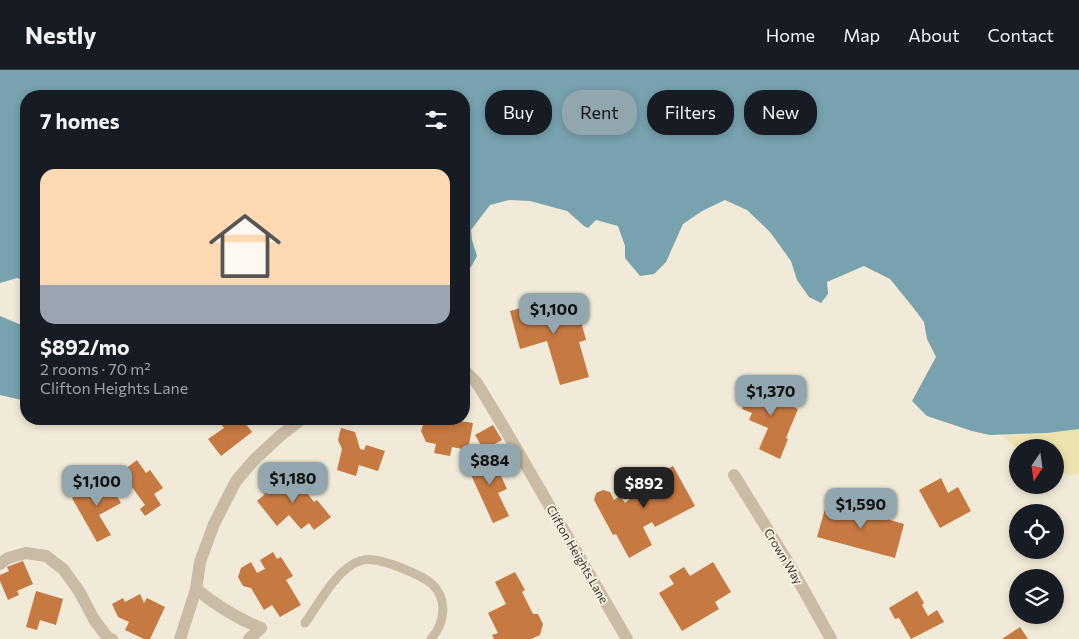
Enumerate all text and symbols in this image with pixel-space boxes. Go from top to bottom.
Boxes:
text: Nestly [25,20,97,49]
text: Home [766,24,815,46]
text: Map [843,24,880,46]
text: About [908,24,960,46]
text: Contact [988,24,1054,46]
chip: Buy [485,90,552,135]
chip: Rent [562,90,637,135]
chip: Filters [647,90,734,135]
chip: New [744,90,817,135]
icon: filters [422,106,450,134]
text: 7 homes [40,108,119,133]
icon: home [200,201,290,291]
pin: $1,100 [513,292,595,335]
text: $1,100 [530,299,578,318]
text: $892/mo [40,334,130,359]
text: 2 rooms · 70 m² [40,359,151,378]
pin: $1,370 [730,374,812,417]
text: Clifton Heights Lane [40,378,188,397]
text: $1,370 [747,381,795,400]
north arrow [1009,439,1064,494]
map controls [1009,439,1064,624]
pin: $884 [460,444,520,486]
text: $884 [471,450,509,469]
pin: $1,180 [252,462,334,504]
pin: $1,100 [56,464,138,507]
pin: $892 [614,466,674,509]
text: $1,180 [269,468,317,487]
text: $1,100 [73,471,121,490]
text: $892 [625,473,663,492]
pin: $1,590 [820,488,902,530]
text: $1,590 [836,494,886,513]
street label: Clifton Heights Lane [544,502,612,606]
button: locate [1009,504,1064,559]
street label: Crown Way [762,526,806,586]
button: layers [1009,569,1064,624]

